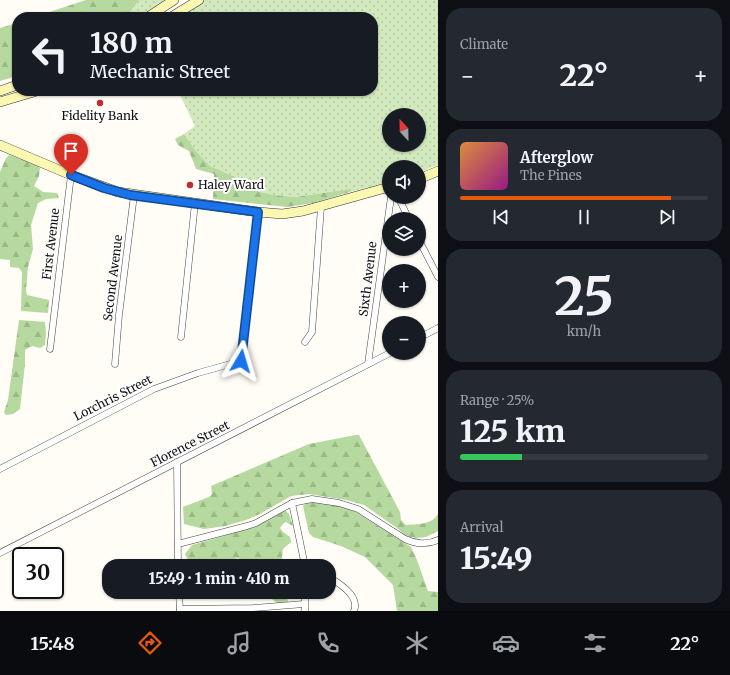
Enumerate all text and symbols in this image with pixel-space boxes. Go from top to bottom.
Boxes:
text: 180 m [90,25,173,61]
icon: left [24,28,76,80]
text: Climate [460,36,508,53]
text: 22° [560,56,608,94]
text: Mechanic Street [90,60,230,83]
text: − [460,62,475,90]
text: + [693,62,708,90]
marker: Fidelity Bank [95,98,105,108]
place label: Fidelity Bank [62,108,139,123]
north arrow [382,108,426,152]
map controls [382,108,426,360]
pin [54,134,88,175]
icon: arrive [60,140,82,162]
text: Afterglow [520,148,593,167]
button: sound [382,160,426,204]
text: The Pines [520,167,582,184]
place label: Haley Ward [198,177,264,192]
marker: Haley Ward [185,180,195,190]
icon: previous [490,206,512,228]
icon: pause [573,206,595,228]
icon: next [656,206,678,228]
street label: First Avenue [39,207,62,280]
button: layers [382,212,426,256]
street label: Second Avenue [100,234,125,322]
street label: Sixth Avenue [355,241,380,317]
button: + [382,264,426,308]
text: 25 [554,264,614,329]
button: − [382,316,426,360]
text: km/h [567,323,601,340]
position arrow [220,340,262,382]
street label: Lorchris Street [71,371,155,424]
text: Range · 25% [460,392,534,409]
text: 125 km [460,412,565,450]
street label: Florence Street [148,417,232,470]
text: Arrival [460,519,503,536]
text: 15:49 [460,539,533,577]
speed limit sign: 30 [12,547,64,599]
text: 15:49 · 1 min · 410 m [148,569,290,588]
icon: directions [136,629,164,657]
icon: music [225,629,253,657]
icon: phone [314,629,342,657]
icon: climate [403,629,431,657]
icon: car [492,629,520,657]
icon: filters [581,629,609,657]
text: 15:48 [31,632,75,655]
text: 22° [670,632,699,655]

